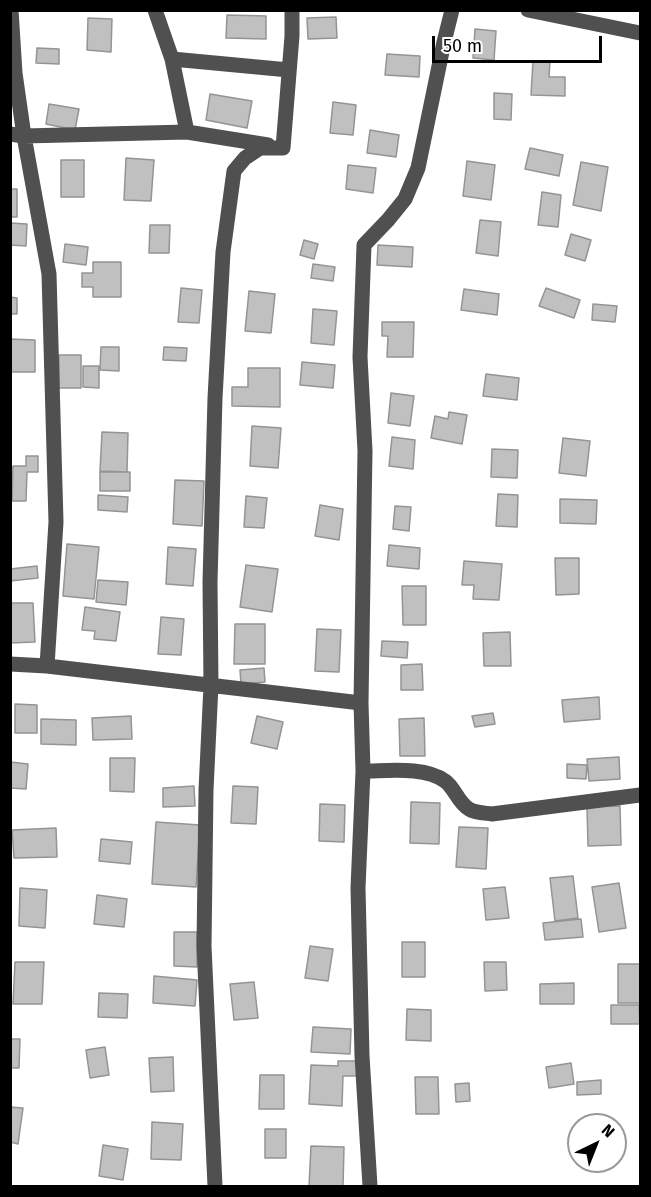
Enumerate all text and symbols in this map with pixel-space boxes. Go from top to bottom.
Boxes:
scale bar [435,24,604,62]
text: 50 m [443,35,482,57]
north arrow [567,1113,627,1173]
text: N [598,1120,619,1141]

